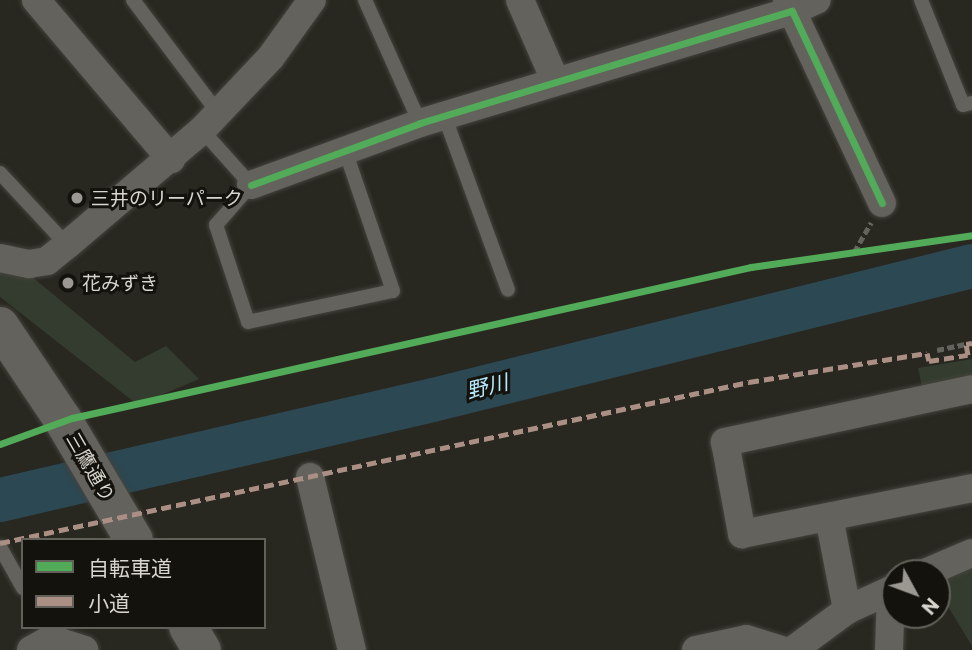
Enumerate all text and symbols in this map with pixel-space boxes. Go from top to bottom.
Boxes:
place label: 三井のリーパーク [91,187,243,209]
marker: 三井のリーパーク [69,190,85,206]
place label: 花みずき [82,272,158,294]
marker: 花みずき [60,275,76,291]
water label: 野川 [464,369,510,403]
street label: 三鷹通り [62,428,120,506]
legend [21,538,266,629]
text: 自転車道 [88,555,172,580]
north arrow [881,559,951,629]
text: 小道 [88,590,130,615]
text: N [917,594,944,620]

